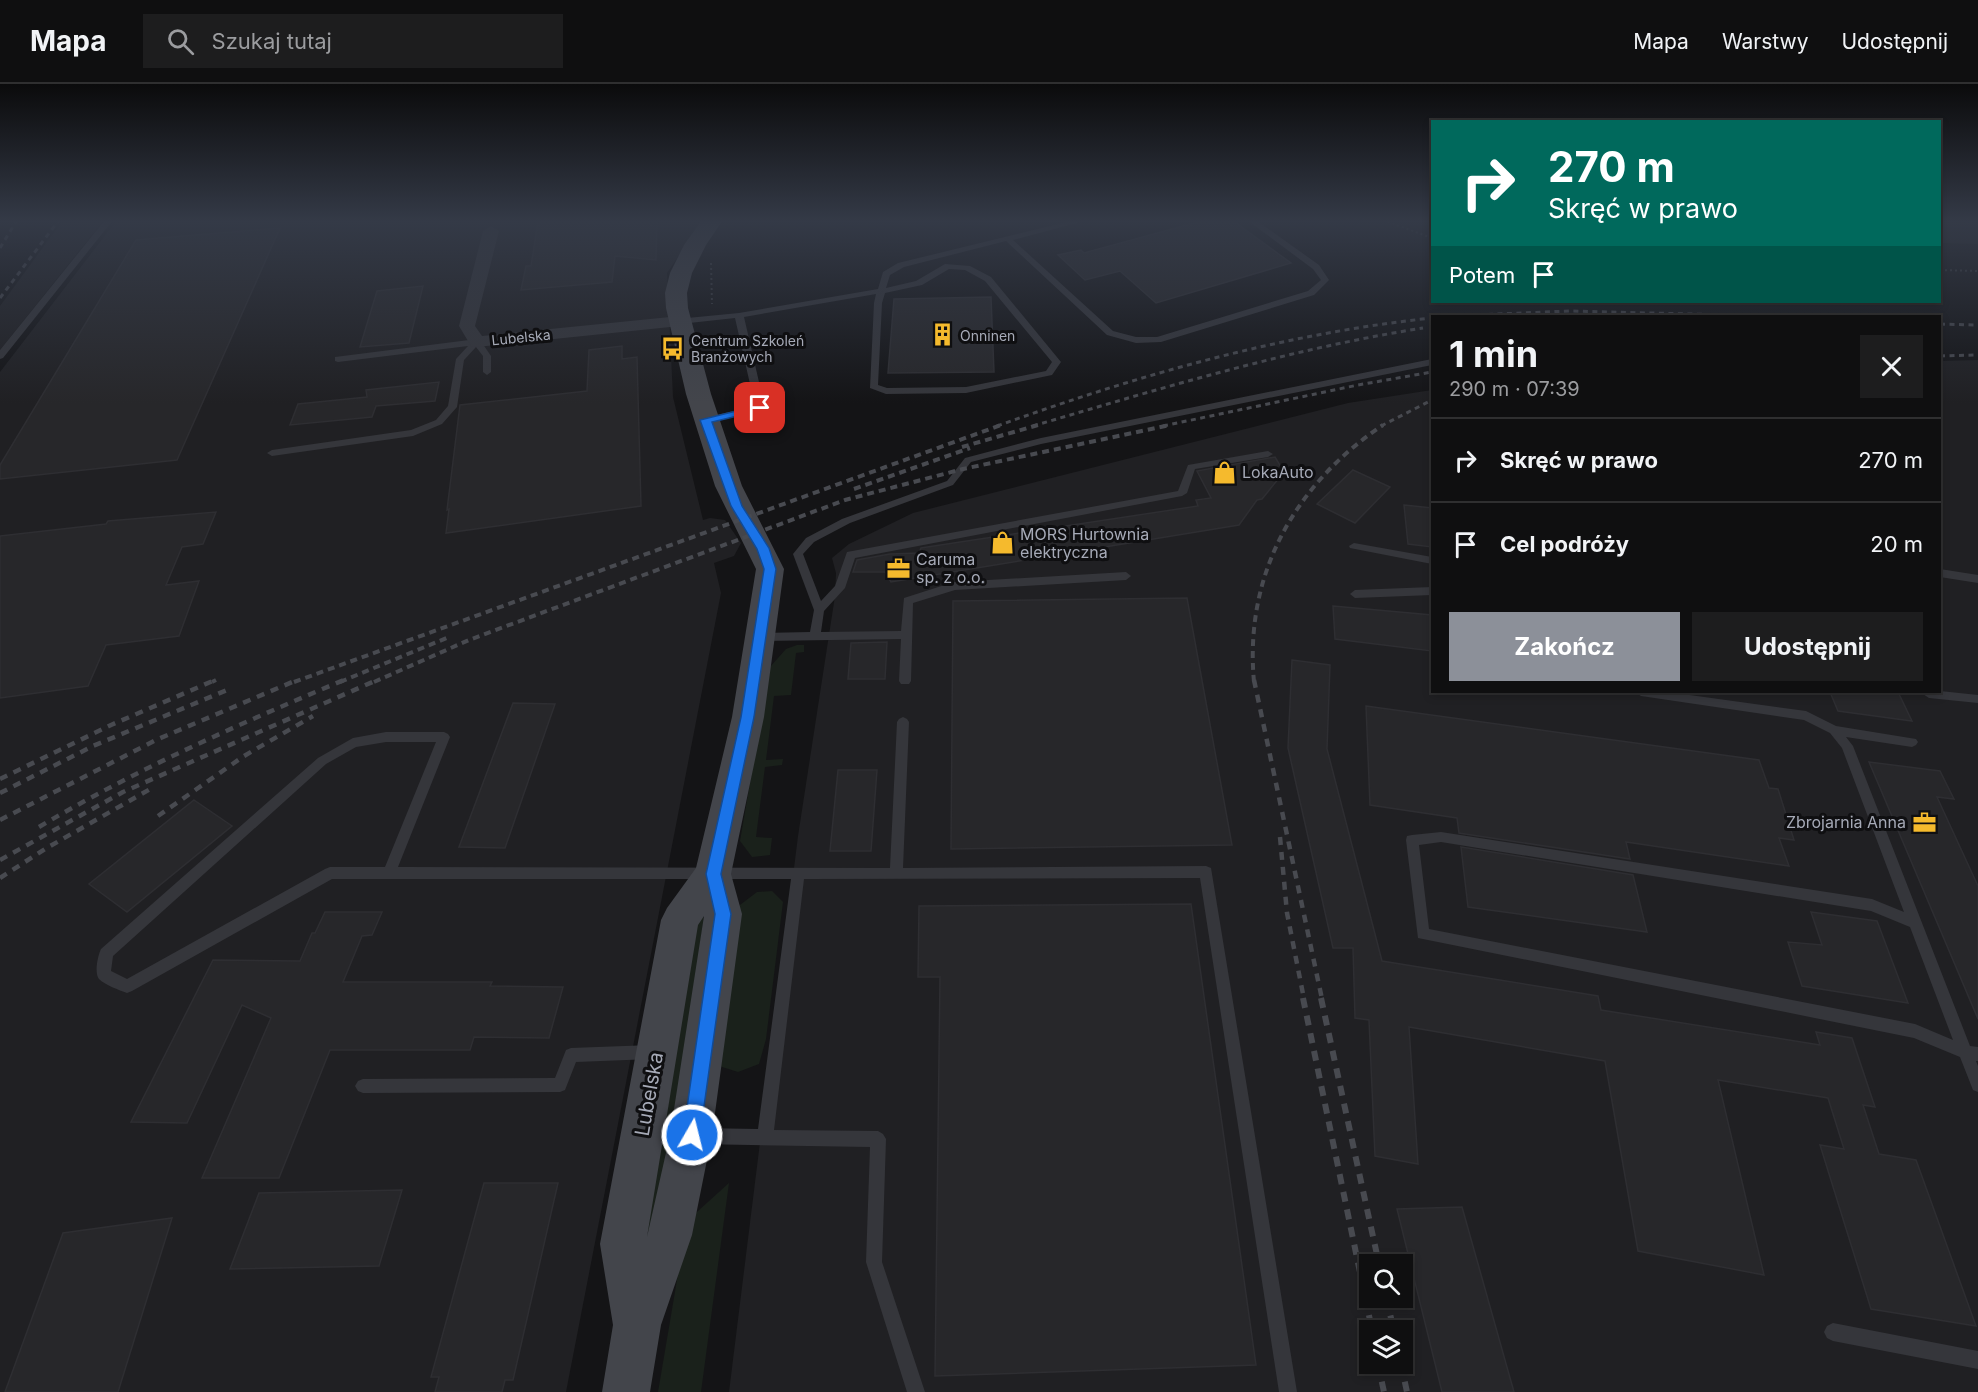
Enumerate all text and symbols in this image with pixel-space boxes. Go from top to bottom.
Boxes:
search box [143,14,563,68]
text: Mapa [30,24,107,58]
icon: search [164,25,197,58]
text: Szukaj tutaj [212,28,332,54]
text: Mapa [1633,29,1689,54]
text: Warstwy [1722,29,1808,54]
text: Udostępnij [1841,29,1948,54]
text: 270 m [1548,141,1675,192]
icon: right [1449,144,1527,222]
text: Skręć w prawo [1548,192,1738,225]
icon: arrive [1527,258,1560,291]
text: Potem [1449,262,1515,288]
building icon: Onninen [929,322,955,348]
street label: Lubelska [491,325,551,349]
place label: Onninen [960,327,1015,344]
place label: Centrum Szkoleń Branżowych [691,332,804,365]
text: 1 min [1449,332,1538,376]
bus stop icon: Centrum Szkoleń Branżowych [660,335,686,361]
button: close [1860,335,1923,398]
text: 290 m · 07:39 [1449,377,1580,401]
pin [734,382,785,433]
icon: arrive [743,391,776,424]
icon: right [1449,444,1482,477]
text: Skręć w prawo [1500,447,1658,473]
text: 270 m [1858,447,1923,473]
shop icon: LokaAuto [1211,459,1237,485]
place label: LokaAuto [1242,462,1314,482]
place label: MORS Hurtownia elektryczna [1020,524,1149,562]
icon: arrive [1449,528,1482,561]
shop icon: MORS Hurtownia elektryczna [989,530,1015,556]
text: Cel podróży [1500,531,1629,557]
text: 20 m [1870,531,1923,557]
place label: Caruma sp. z o.o. [916,549,985,587]
office icon: Caruma sp. z o.o. [885,555,911,581]
button: Zakończ [1449,612,1680,681]
button: Udostępnij [1692,612,1923,681]
office icon: Zbrojarnia Anna [1911,809,1937,835]
place label: Zbrojarnia Anna [1786,812,1906,832]
street label: Lubelska [630,1050,668,1138]
position arrow [660,1103,724,1167]
map controls [1359,1254,1413,1374]
button: search [1359,1254,1413,1308]
button: layers [1359,1320,1413,1374]

